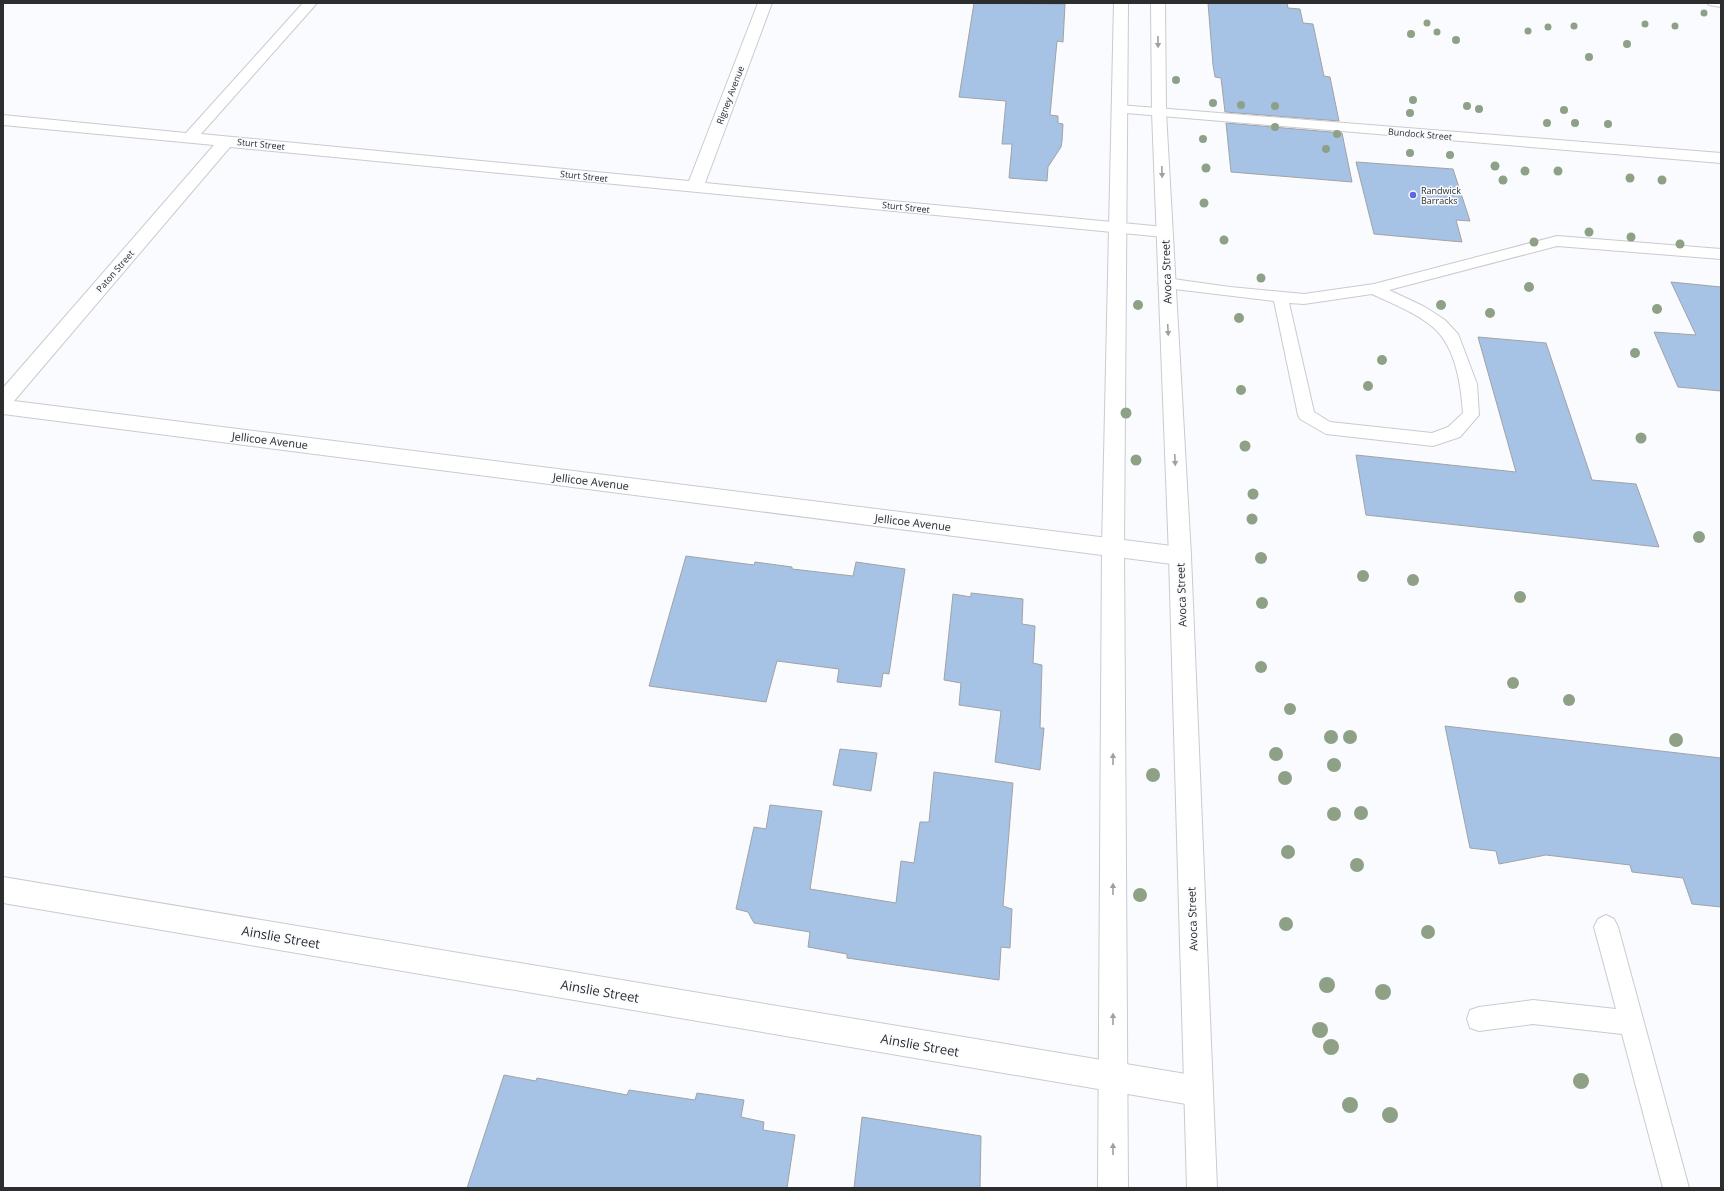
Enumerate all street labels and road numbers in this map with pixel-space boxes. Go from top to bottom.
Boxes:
street label: Rigney Avenue [713,64,747,126]
street label: Bundock Street [1387,125,1453,143]
street label: Sturt Street [236,135,286,153]
street label: Sturt Street [559,167,609,185]
street label: Sturt Street [881,198,931,216]
street label: Avoca Street [1157,240,1175,304]
street label: Paton Street [93,247,137,295]
street label: Jellicoe Avenue [230,428,309,452]
street label: Jellicoe Avenue [551,469,630,493]
street label: Jellicoe Avenue [873,510,952,534]
street label: Avoca Street [1172,563,1190,627]
street label: Avoca Street [1183,887,1201,951]
street label: Ainslie Street [240,921,322,953]
street label: Ainslie Street [559,975,641,1007]
street label: Ainslie Street [879,1029,961,1061]

